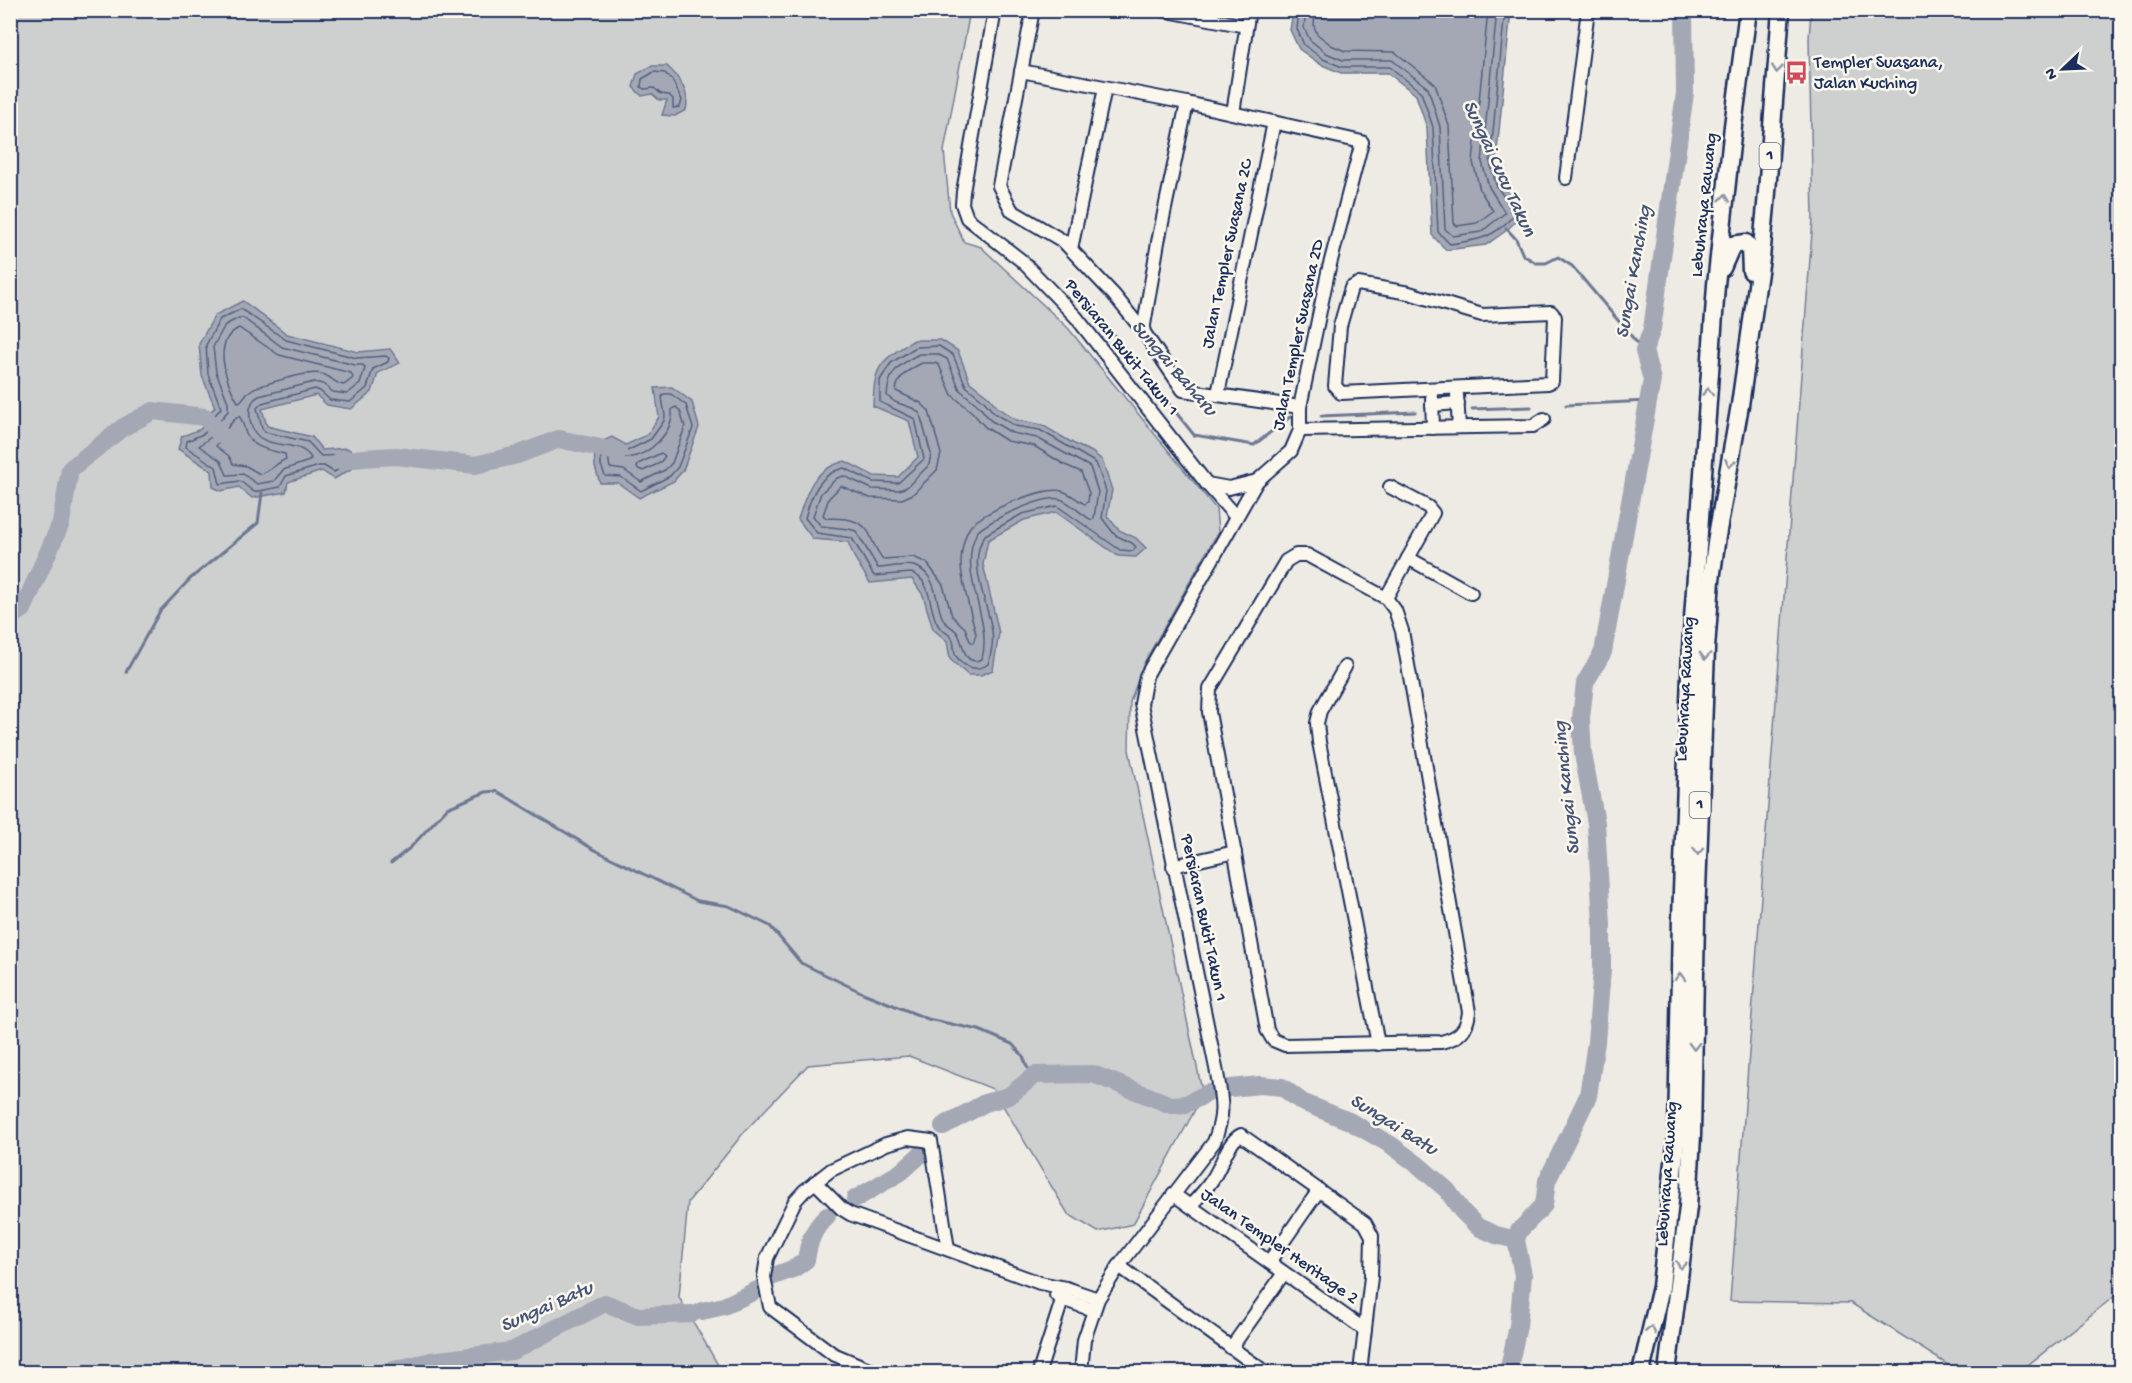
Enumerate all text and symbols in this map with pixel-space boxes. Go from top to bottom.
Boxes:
north arrow [2033,39,2093,99]
place label: Templer Suasana, Jalan Kuching [1813,53,1943,95]
bus stop icon: Templer Suasana, Jalan Kuching [1783,60,1809,86]
one-way arrow [1771,64,1784,73]
text: N [2041,64,2063,82]
water label: Sungai Cucu Takun [1456,97,1540,241]
street label: Lebuhraya Rawang [1687,132,1723,278]
road number: 1 [1760,143,1780,169]
street label: Jalan Templer Suasana 2C [1198,156,1259,350]
one-way arrow [1718,193,1731,202]
water label: Sungai Kanching [1612,202,1658,340]
street label: Jalan Templer Suasana 2D [1268,237,1330,432]
street label: Persiaran Bukit Takun 1 [1059,275,1183,421]
water label: Sungai Baharu [1125,316,1222,423]
one-way arrow [1702,388,1715,397]
one-way arrow [1724,458,1736,468]
street label: Lebuhraya Rawang [1672,616,1700,762]
one-way arrow [1699,652,1712,661]
water label: Sungai Kanching [1549,719,1586,856]
road number: 1 [1690,792,1710,818]
street label: Persiaran Bukit Takun 1 [1175,832,1231,1003]
one-way arrow [1692,847,1705,856]
one-way arrow [1674,973,1686,982]
one-way arrow [1688,1042,1700,1051]
water label: Sungai Batu [1345,1090,1442,1163]
street label: Lebuhraya Rawang [1652,1101,1684,1247]
street label: Jalan Templer Heritage 2 [1196,1185,1362,1310]
one-way arrow [1675,1260,1688,1269]
water label: Sungai Batu [497,1277,598,1339]
one-way arrow [1644,1325,1657,1335]

